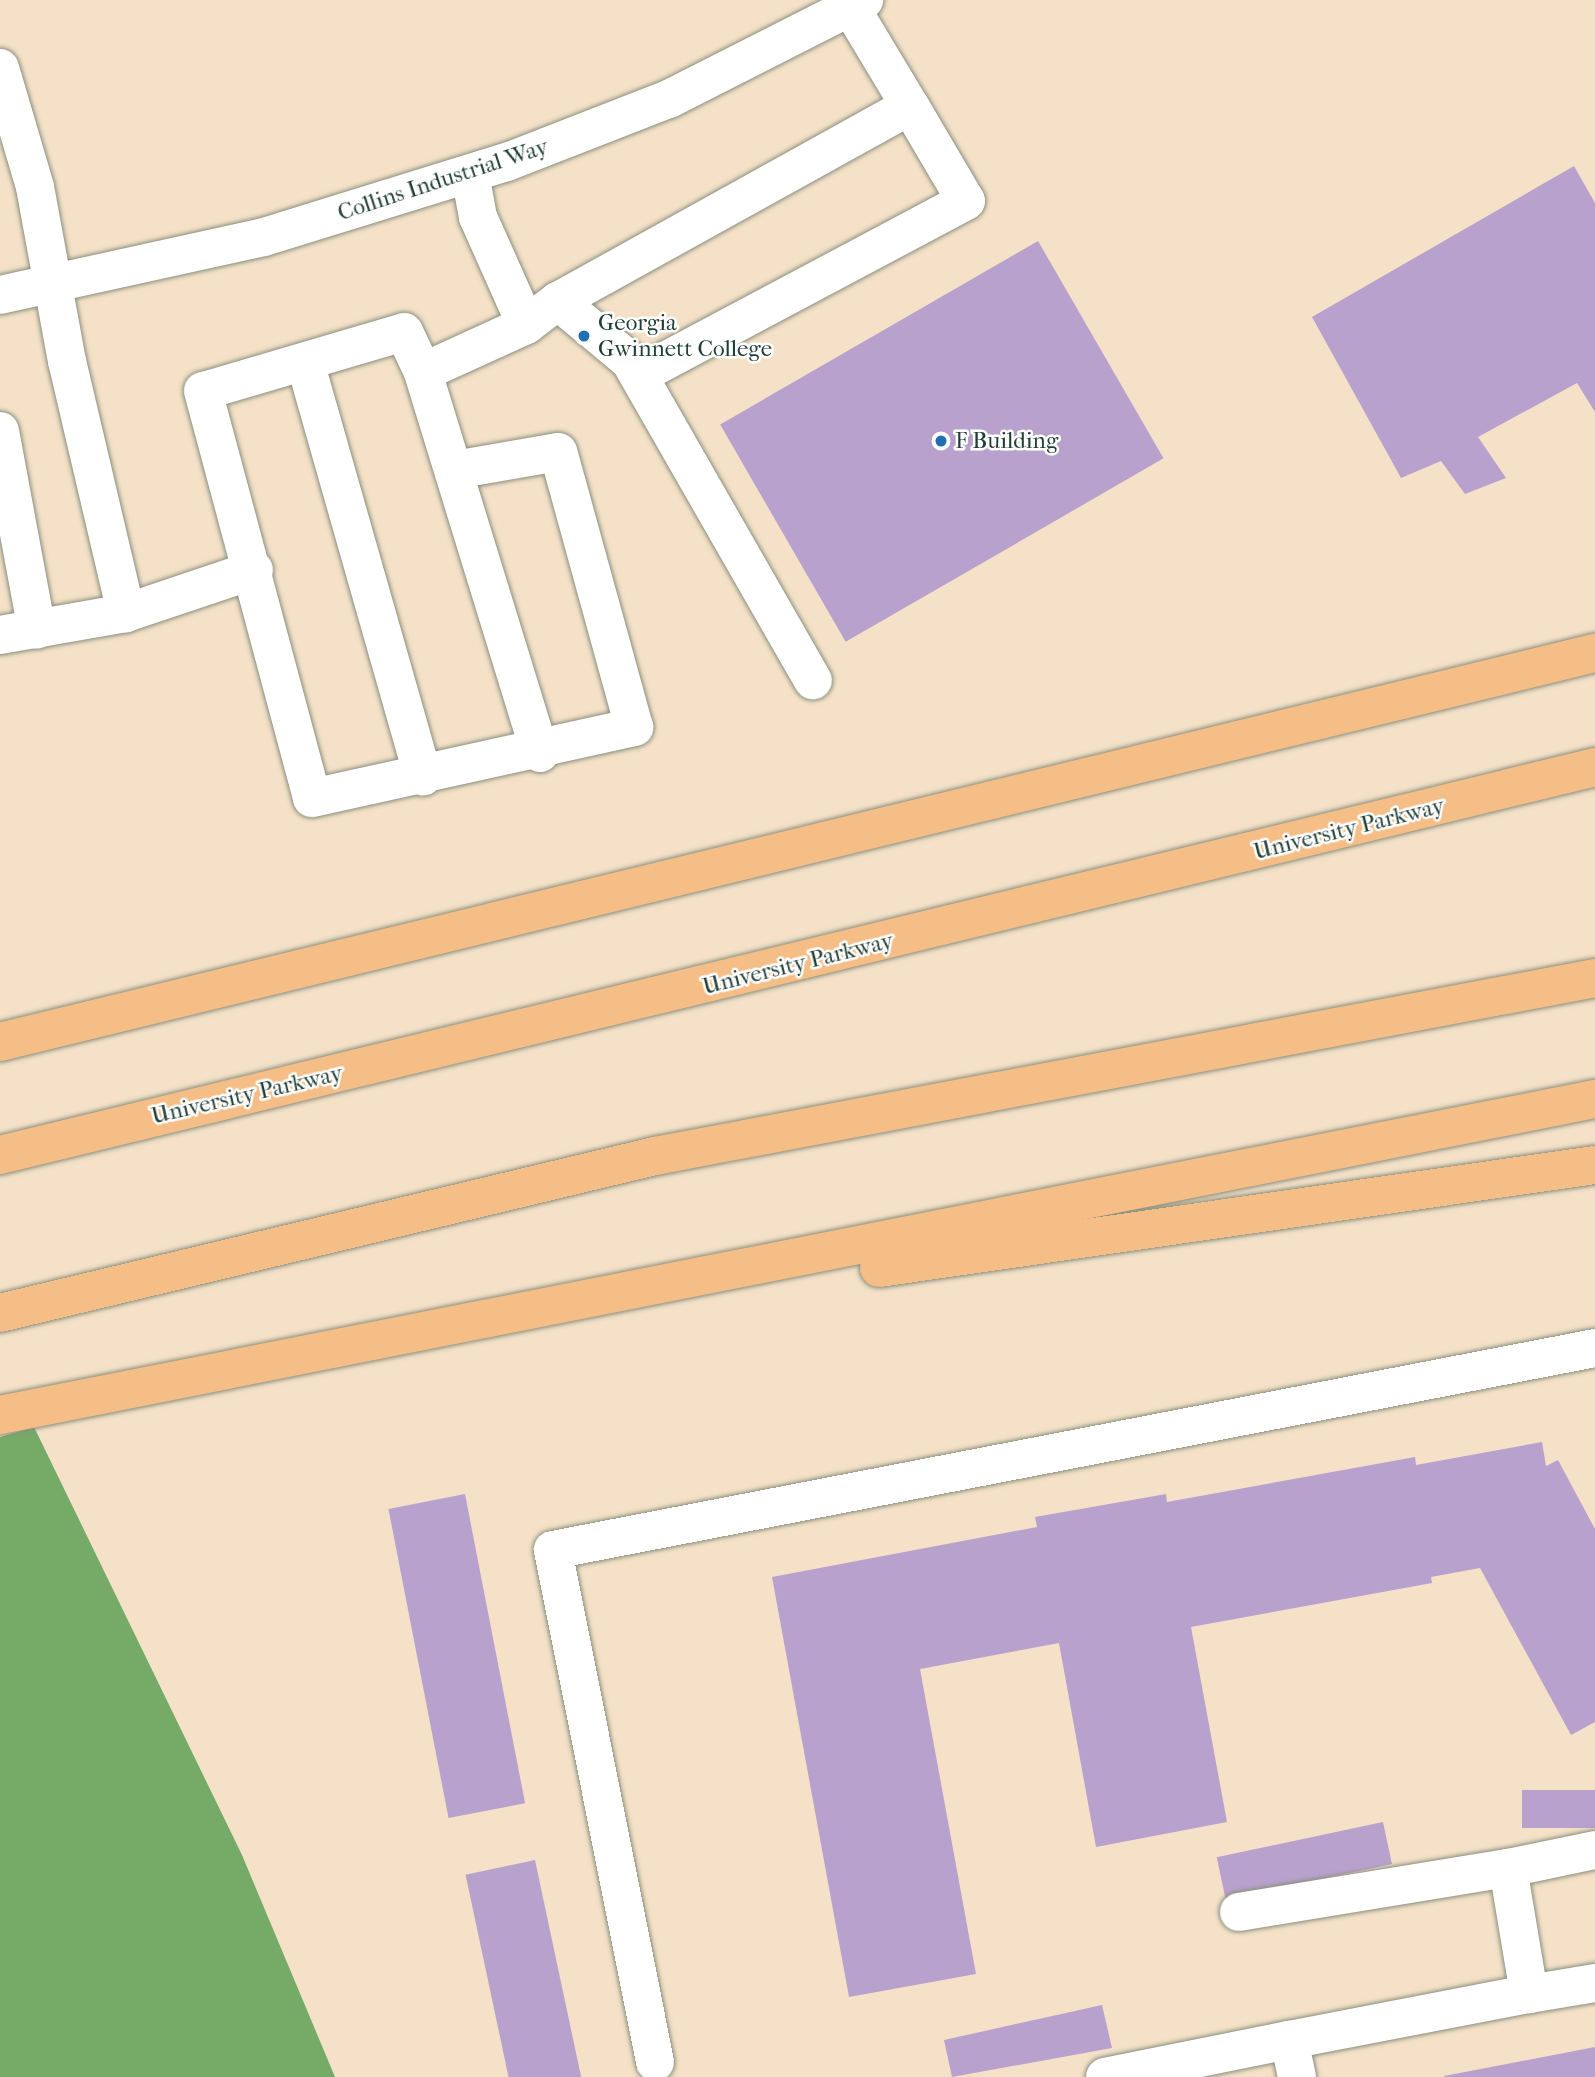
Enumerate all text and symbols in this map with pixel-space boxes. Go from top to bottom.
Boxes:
street label: Collins Industrial Way [334,133,552,227]
place label: Georgia Gwinnett College [598,309,772,363]
marker: Georgia Gwinnett College [576,328,592,344]
place label: F Building [955,427,1058,455]
marker: F Building [933,433,949,449]
street label: University Parkway [1251,792,1447,866]
street label: University Parkway [700,927,896,1001]
street label: University Parkway [149,1060,345,1130]

